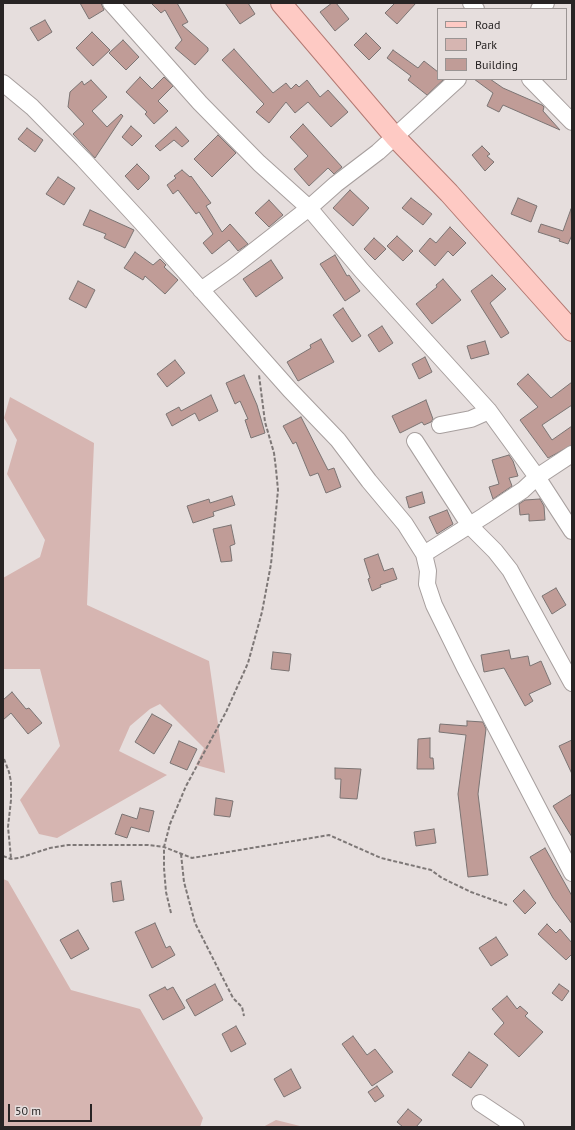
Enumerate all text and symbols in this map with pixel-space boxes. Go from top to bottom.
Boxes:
legend [437,8,567,80]
text: Road [475,17,500,32]
text: Park [475,37,497,52]
text: Building [475,57,518,72]
scale bar [10,1096,94,1122]
text: 50 m [15,1103,41,1118]

